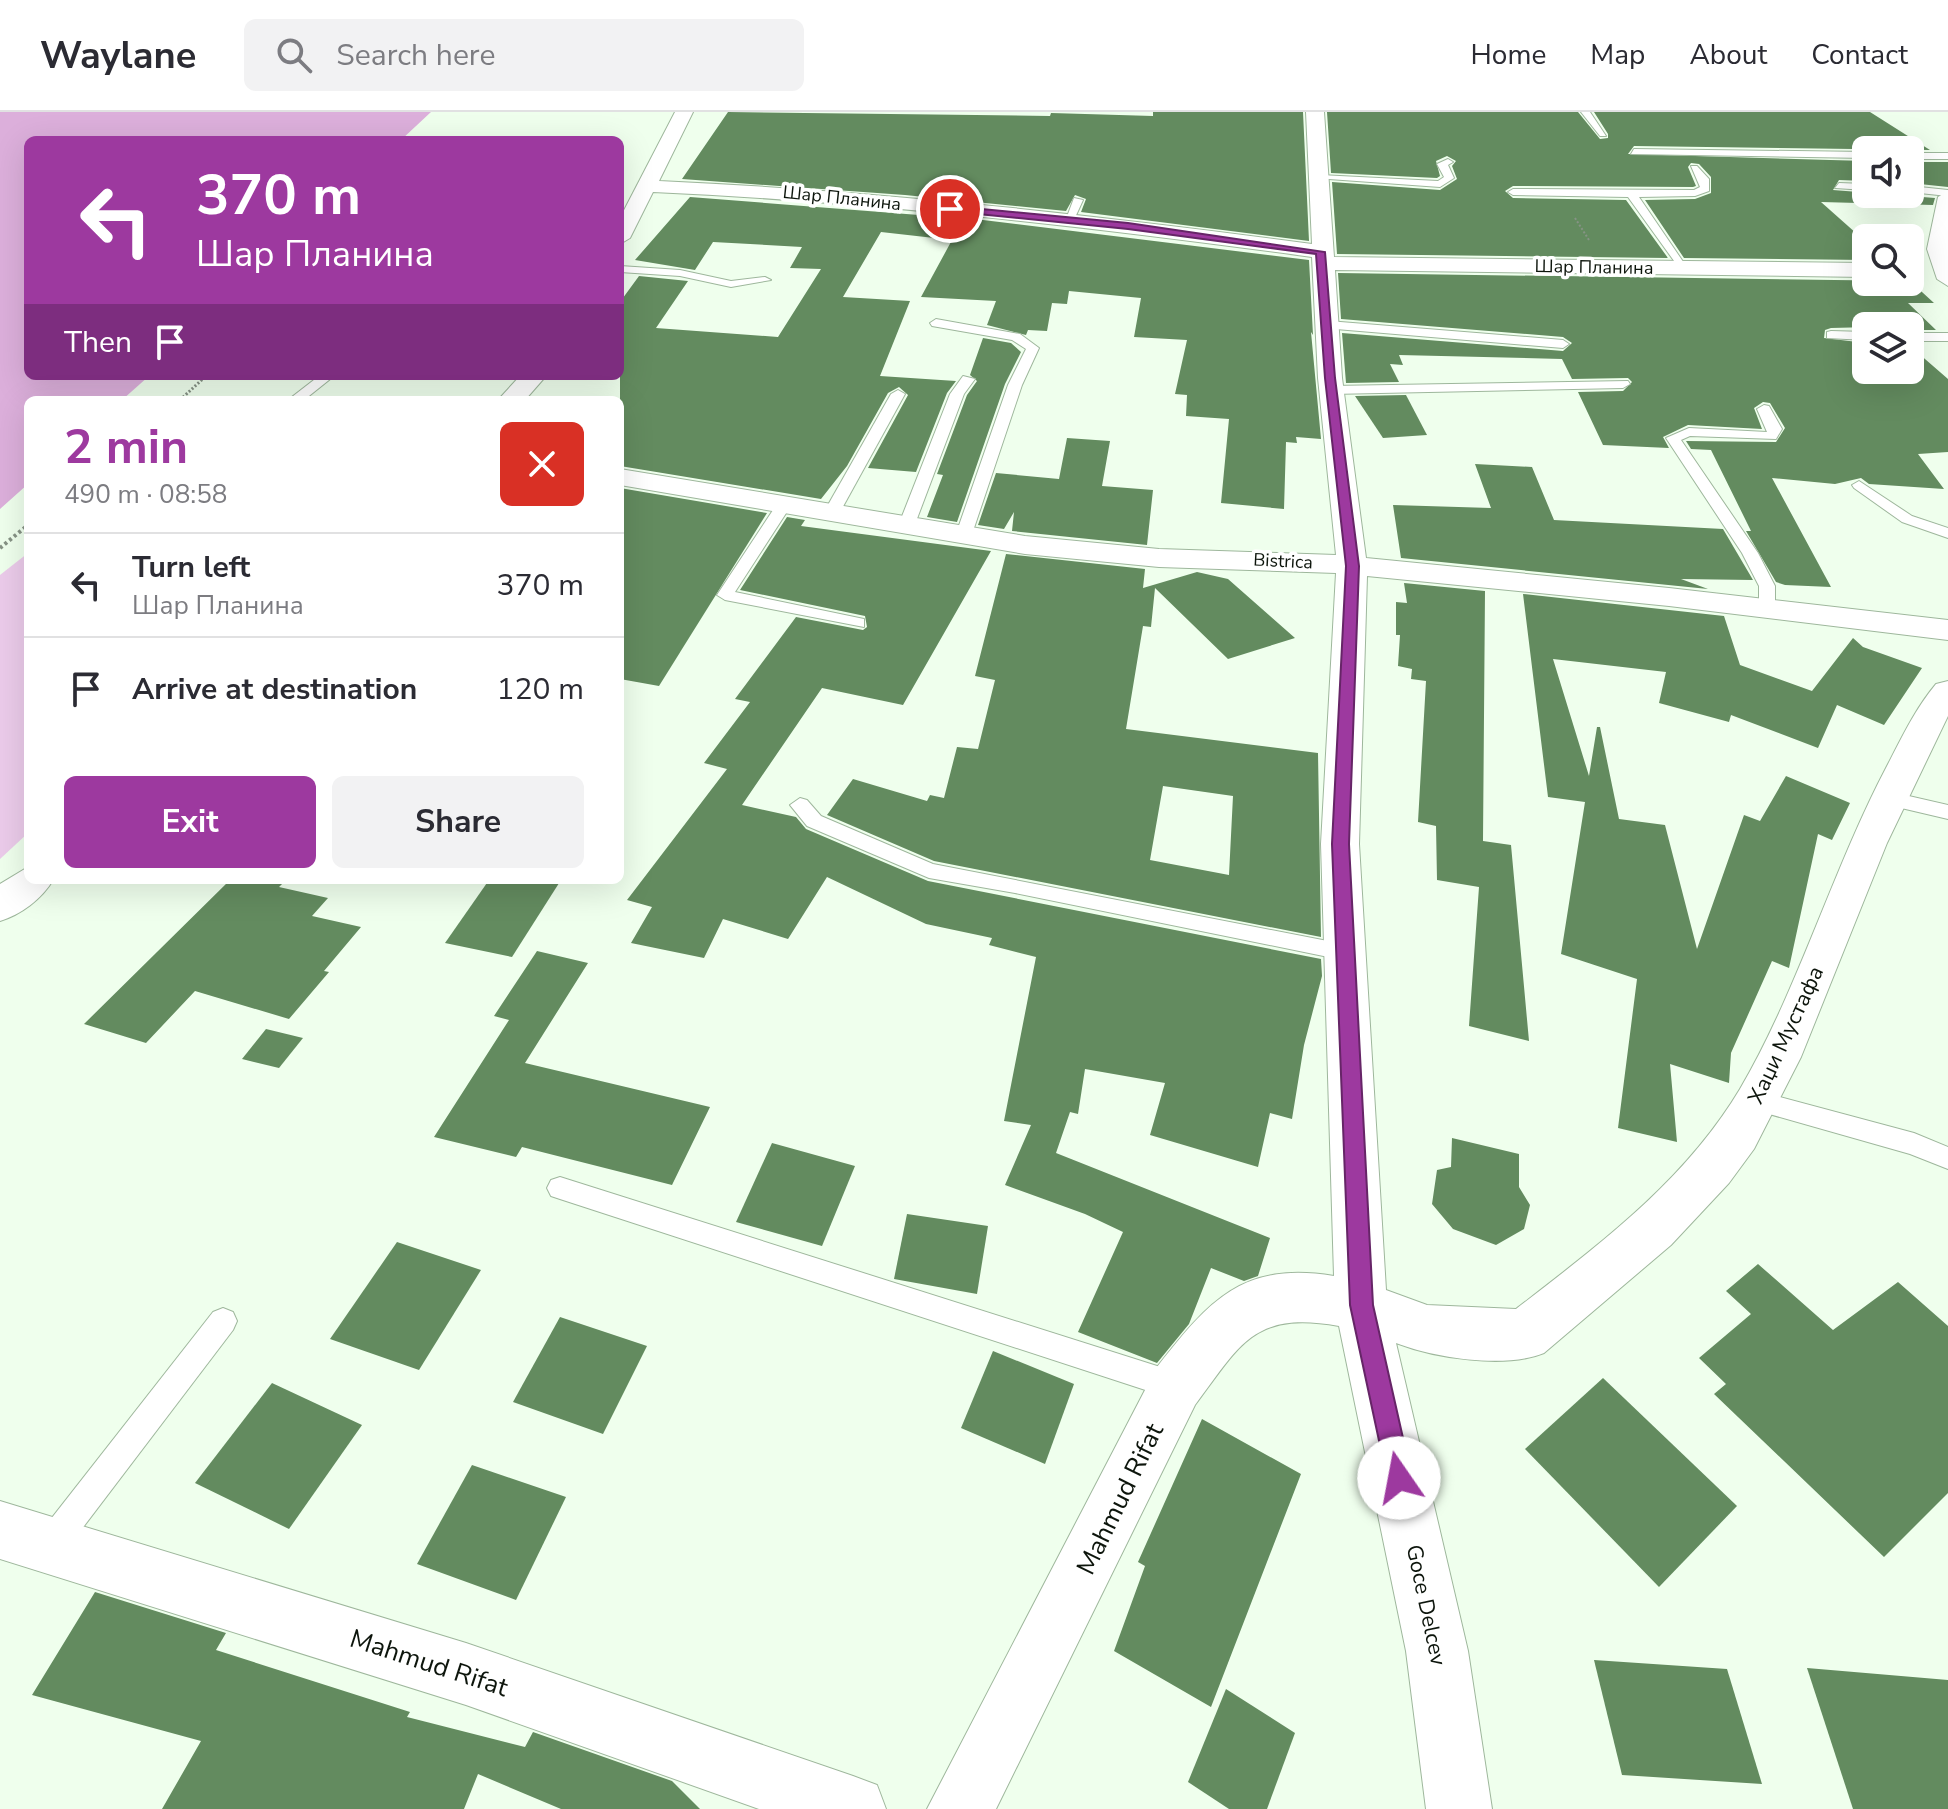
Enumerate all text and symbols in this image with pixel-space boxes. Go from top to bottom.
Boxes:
search box [244,19,804,91]
text: Waylane [40,30,196,81]
icon: search [272,33,316,77]
text: Search here [336,35,495,76]
text: Home [1471,36,1546,74]
text: Map [1590,36,1645,74]
text: About [1689,36,1767,74]
text: Contact [1811,36,1908,74]
map controls [1852,136,1924,384]
button: sound [1852,136,1924,208]
text: 370 m [196,157,361,234]
icon: left [64,168,168,272]
pin [916,175,984,243]
street label: Шар Планина [782,180,902,216]
icon: arrive [928,187,972,231]
button: search [1852,224,1924,296]
text: Шар Планина [196,230,434,279]
street label: Шар Планина [1534,254,1654,280]
button: layers [1852,312,1924,384]
icon: arrive [148,320,192,364]
text: Then [64,322,132,363]
text: 2 min [64,414,188,480]
button: close [500,422,584,506]
text: 490 m · 08:58 [64,477,227,512]
text: Turn left [132,547,250,588]
street label: Bistrica [1253,547,1313,575]
icon: left [64,563,108,607]
text: 370 m [497,565,584,606]
text: Шар Планина [132,588,304,623]
icon: arrive [64,667,108,711]
text: Arrive at destination [132,669,417,710]
text: 120 m [497,669,584,710]
button: Exit [64,776,316,868]
button: Share [332,776,584,868]
street label: Хаџи Мустафа [1741,961,1831,1109]
street label: Mahmud Rifat [1068,1417,1172,1581]
position arrow [1357,1436,1441,1520]
street label: Goce Delcev [1399,1542,1454,1669]
street label: Mahmud Rifat [345,1621,513,1705]

